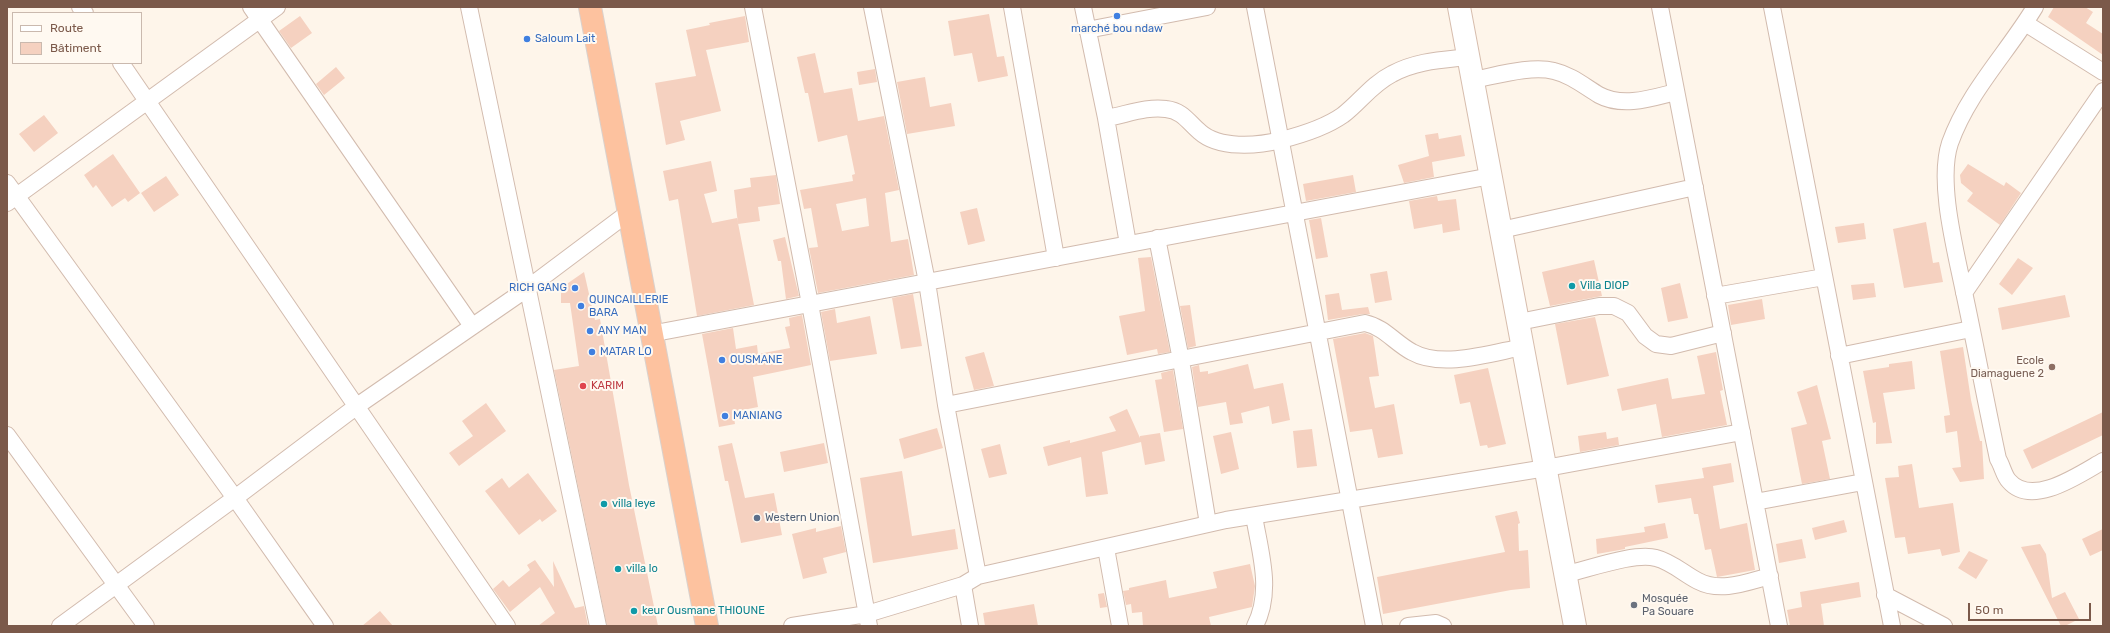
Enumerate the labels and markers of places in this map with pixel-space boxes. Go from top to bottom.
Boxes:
marker: marché bou ndaw [1112,11,1122,21]
place label: marché bou ndaw [1071,22,1163,36]
place label: Saloum Lait [535,32,595,46]
marker: Saloum Lait [522,34,532,44]
place label: Villa DIOP [1580,279,1629,293]
place label: RICH GANG [509,281,567,295]
marker: Villa DIOP [1567,281,1577,291]
marker: RICH GANG [570,283,580,293]
place label: QUINCAILLERIE BARA [589,293,668,319]
marker: QUINCAILLERIE BARA [576,301,586,311]
place label: ANY MAN [598,324,647,338]
marker: ANY MAN [585,326,595,336]
place label: MATAR LO [600,345,652,359]
marker: MATAR LO [587,347,597,357]
place label: OUSMANE [730,353,782,367]
place label: Ecole Diamaguene 2 [1971,354,2044,380]
marker: OUSMANE [717,355,727,365]
marker: Ecole Diamaguene 2 [2047,362,2057,372]
place label: KARIM [591,379,624,393]
marker: KARIM [578,381,588,391]
place label: MANIANG [733,409,782,423]
marker: MANIANG [720,411,730,421]
place label: villa leye [612,497,656,511]
marker: villa leye [599,499,609,509]
place label: Western Union [765,511,839,525]
marker: Western Union [752,513,762,523]
place label: villa lo [626,562,658,576]
marker: villa lo [613,564,623,574]
place label: Mosquée Pa Souare [1642,592,1694,618]
marker: Mosquée Pa Souare [1629,600,1639,610]
place label: keur Ousmane THIOUNE [642,604,765,618]
marker: keur Ousmane THIOUNE [629,606,639,616]

